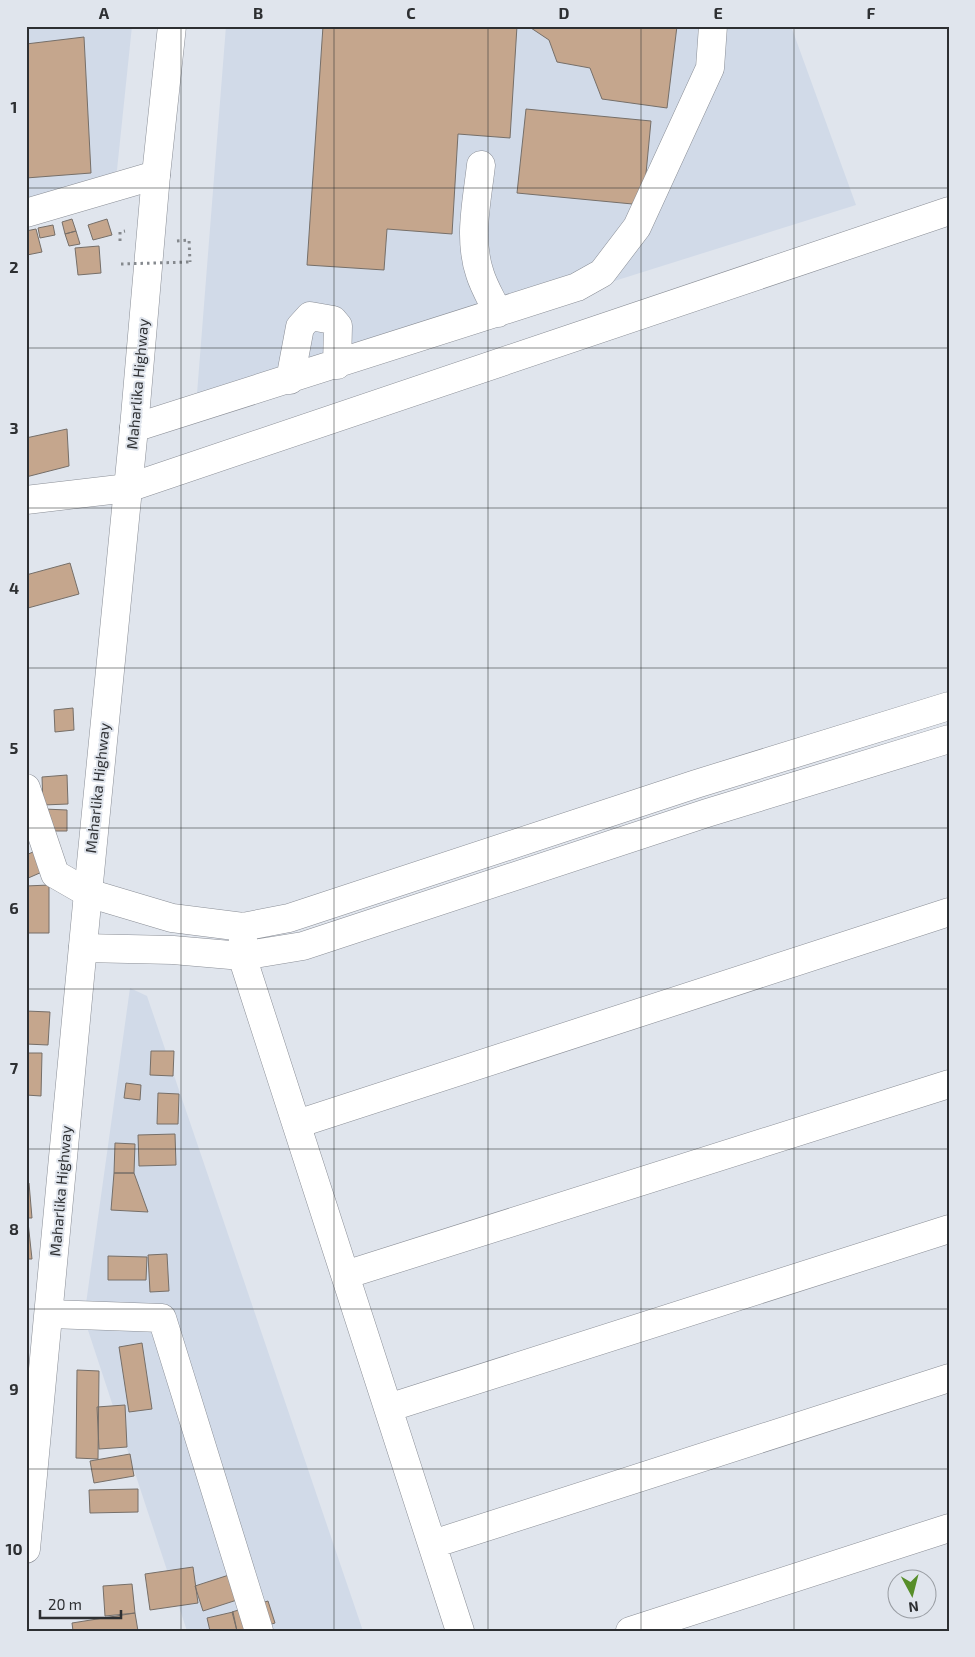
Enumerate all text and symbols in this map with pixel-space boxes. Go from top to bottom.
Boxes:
text: A [99,3,110,22]
text: B [253,3,263,22]
text: C [406,3,416,22]
text: D [559,3,570,22]
text: E [713,3,723,22]
text: F [867,3,876,22]
text: 1 [11,97,17,116]
text: 2 [9,257,19,276]
street label: Maharlika Highway [122,318,152,450]
text: 3 [9,418,19,437]
text: 4 [9,578,19,597]
street label: Maharlika Highway [81,722,113,854]
text: 5 [10,738,19,757]
text: 6 [9,898,19,917]
text: 7 [10,1058,19,1077]
street label: Maharlika Highway [45,1125,75,1257]
text: 8 [9,1219,19,1238]
text: 9 [9,1379,19,1398]
text: 10 [5,1539,23,1558]
north arrow [888,1570,938,1620]
scale bar [40,1587,121,1619]
text: 20 m [48,1595,82,1613]
text: N [908,1598,920,1616]

